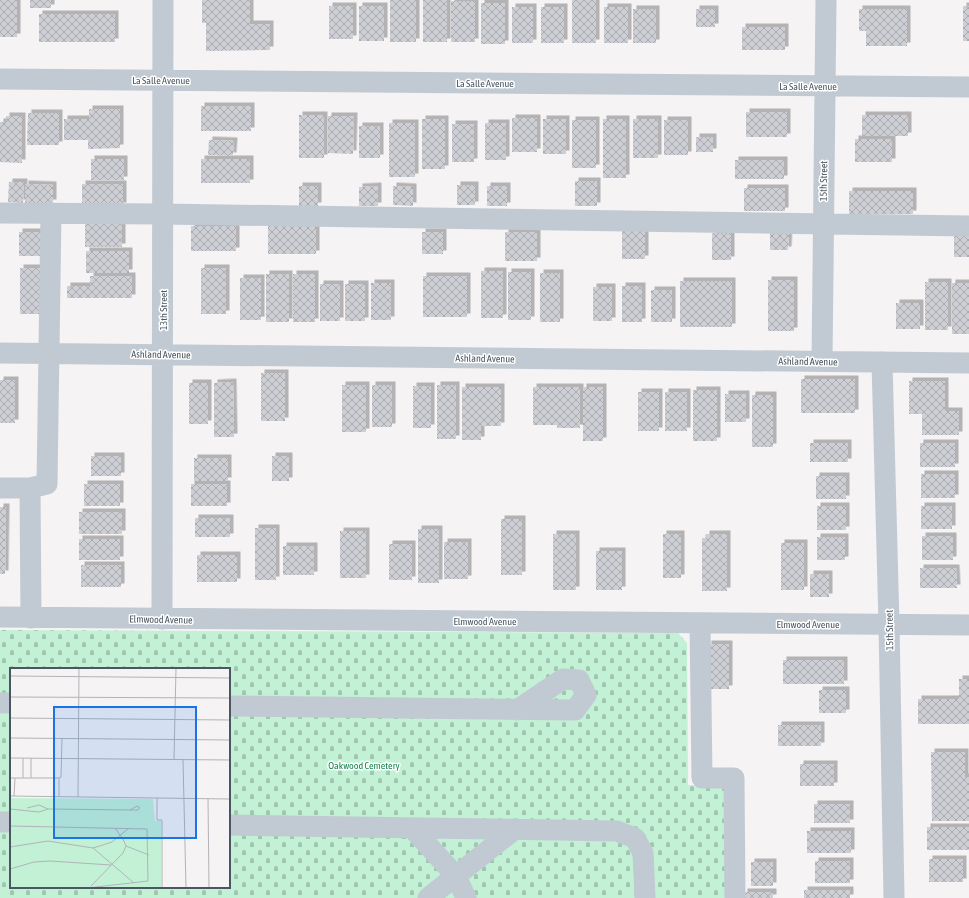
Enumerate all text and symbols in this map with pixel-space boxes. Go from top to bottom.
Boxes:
street label: La Salle Avenue [132,75,190,86]
street label: La Salle Avenue [456,78,514,89]
street label: La Salle Avenue [779,81,837,92]
street label: 15th Street [818,161,829,201]
street label: 13th Street [158,290,169,330]
street label: Ashland Avenue [131,348,191,361]
street label: Ashland Avenue [455,352,515,365]
street label: Ashland Avenue [778,355,838,368]
street label: 15th Street [884,610,895,650]
street label: Elmwood Avenue [129,613,193,626]
street label: Elmwood Avenue [453,616,517,627]
street label: Elmwood Avenue [776,619,840,630]
inset map [10,668,230,888]
park label: Oakwood Cemetery [328,760,400,771]

